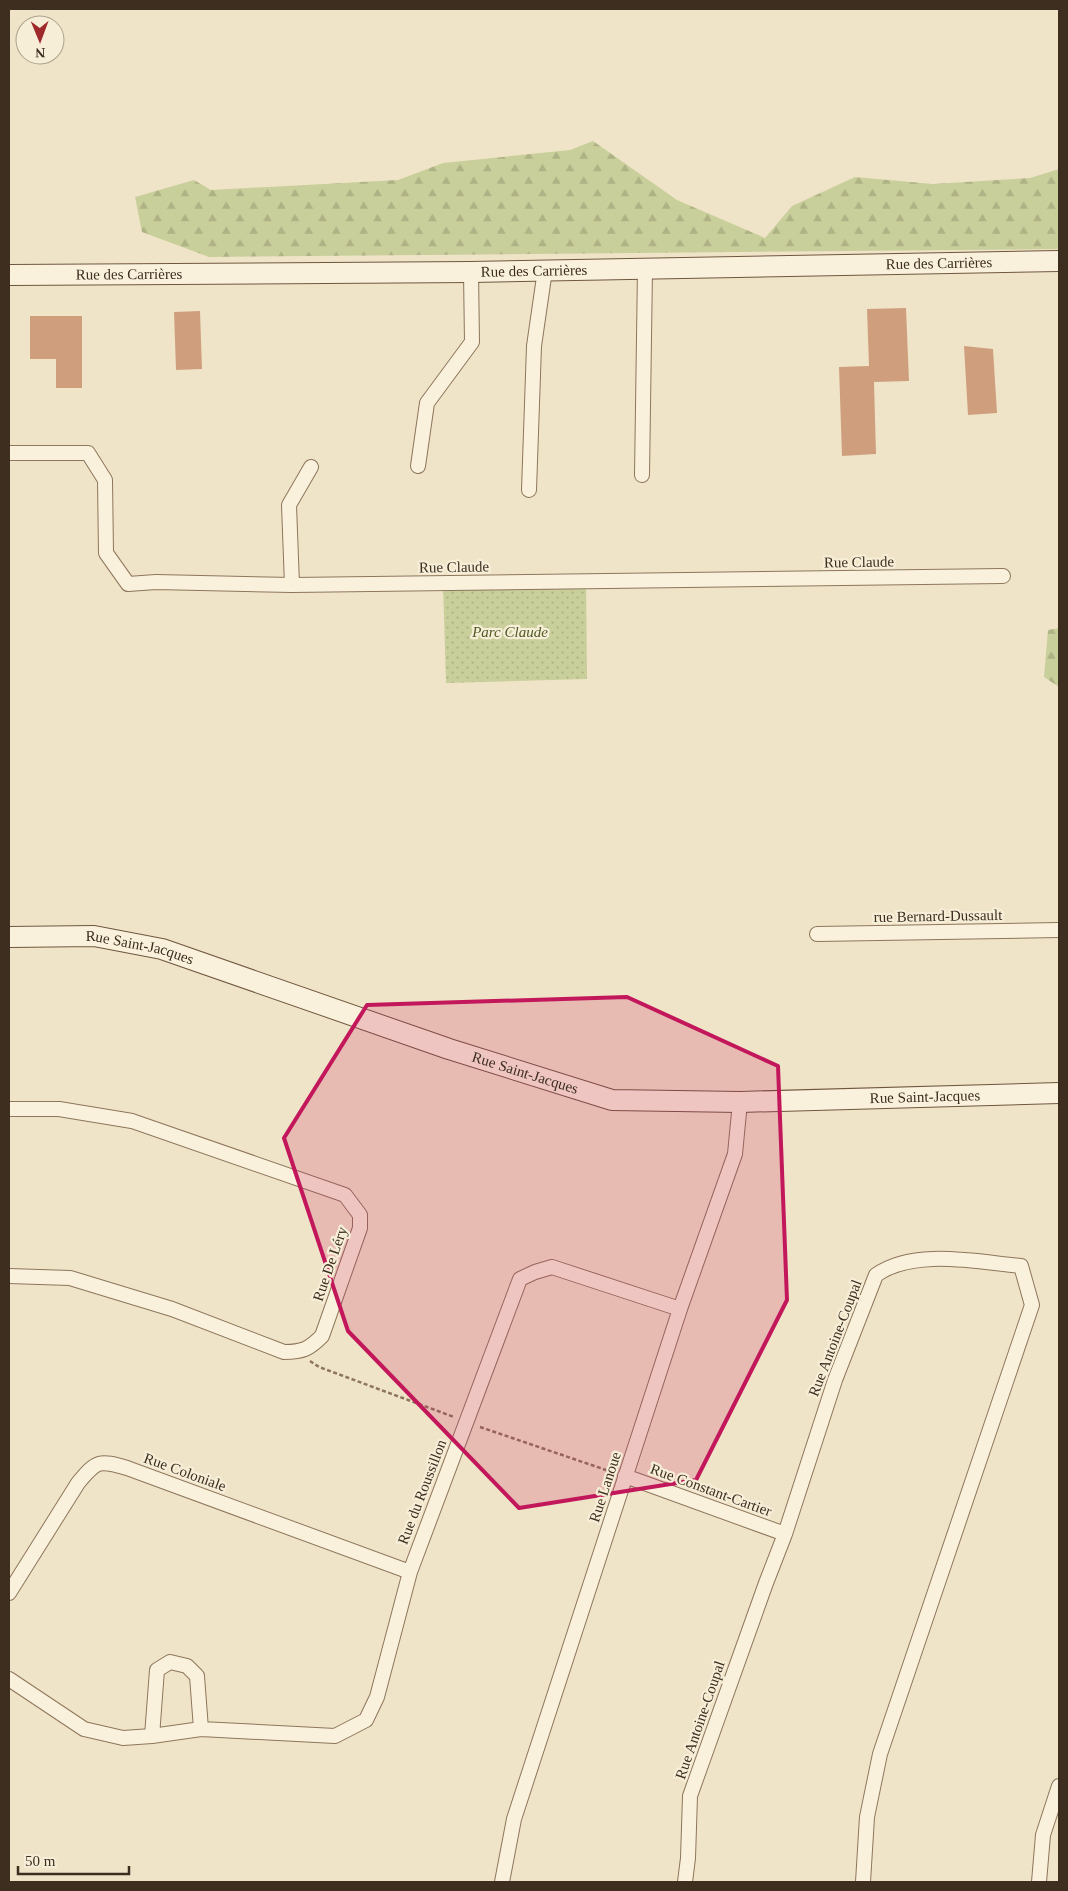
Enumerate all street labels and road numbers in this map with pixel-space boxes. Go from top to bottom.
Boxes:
street label: Rue des Carrières [885,254,993,272]
street label: Rue des Carrières [480,262,588,280]
street label: Rue des Carrières [76,266,183,283]
street label: Rue Claude [824,553,895,571]
street label: Rue Claude [419,558,490,576]
street label: rue Bernard-Dussault [874,907,1003,925]
street label: Rue Saint-Jacques [86,928,196,967]
street label: Rue Saint-Jacques [470,1049,580,1097]
street label: Rue Saint-Jacques [870,1087,981,1106]
street label: Rue De Léry [310,1224,350,1303]
street label: Rue Antoine-Coupal [805,1277,865,1399]
street label: Rue du Roussillon [395,1437,450,1547]
street label: Rue Coloniale [142,1450,229,1494]
street label: Rue Lanoue [586,1450,624,1524]
street label: Rue Constant-Cartier [648,1461,774,1519]
street label: Rue Antoine-Coupal [672,1659,728,1781]

